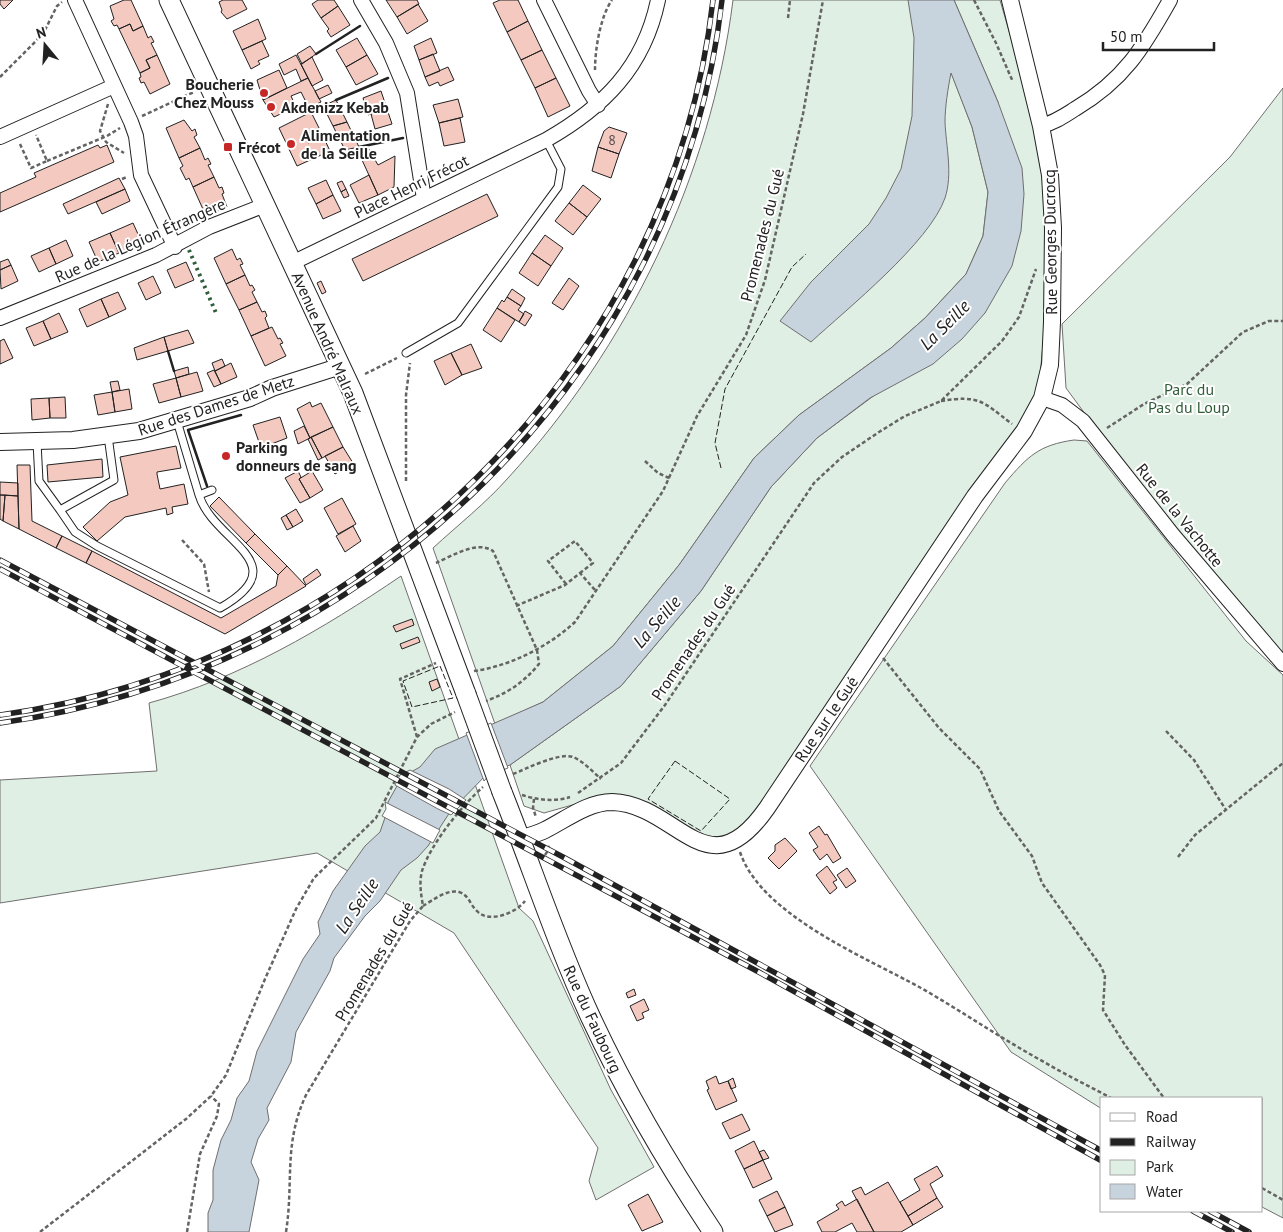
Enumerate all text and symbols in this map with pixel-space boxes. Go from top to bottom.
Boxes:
north arrow [20,20,70,70]
scale bar [1103,20,1214,52]
text: N [34,23,48,43]
text: 50 m [1110,27,1143,46]
place label: Boucherie Chez Mouss [174,74,254,112]
marker: Boucherie Chez Mouss [258,87,270,99]
place label: Akdenizz Kebab [281,97,389,117]
marker: Akdenizz Kebab [265,101,277,113]
place label: Alimentation de la Seille [301,125,390,163]
house number: 8 [608,131,616,149]
place label: Frécot [238,137,281,157]
marker: Alimentation de la Seille [285,138,297,150]
marker: Frécot [222,141,234,153]
street label: Place Henri Frécot [350,149,472,222]
street label: Promenades du Gué [736,167,788,303]
street label: Rue Georges Ducrocq [1039,169,1061,315]
street label: Rue de la Légion Étrangère [52,193,228,287]
street label: Avenue André Malraux [288,269,368,417]
water label: La Seille [915,294,975,355]
street label: Rue des Dames de Metz [135,370,297,440]
park label: Parc du Pas du Loup [1148,379,1230,417]
place label: Parking donneurs de sang [236,437,357,475]
marker: Parking donneurs de sang [220,450,232,462]
street label: Rue de la Vachotte [1132,459,1228,571]
street label: Promenades du Gué [647,580,739,704]
water label: La Seille [628,590,686,653]
street label: Rue sur le Gué [790,672,862,766]
water label: La Seille [330,873,384,938]
street label: Promenades du Gué [330,898,418,1024]
street label: Rue du Faubourg [559,962,627,1076]
legend [1100,1097,1263,1212]
text: Road [1146,1107,1178,1126]
text: Railway [1146,1132,1196,1151]
text: Park [1146,1157,1174,1176]
text: Water [1146,1182,1183,1201]

